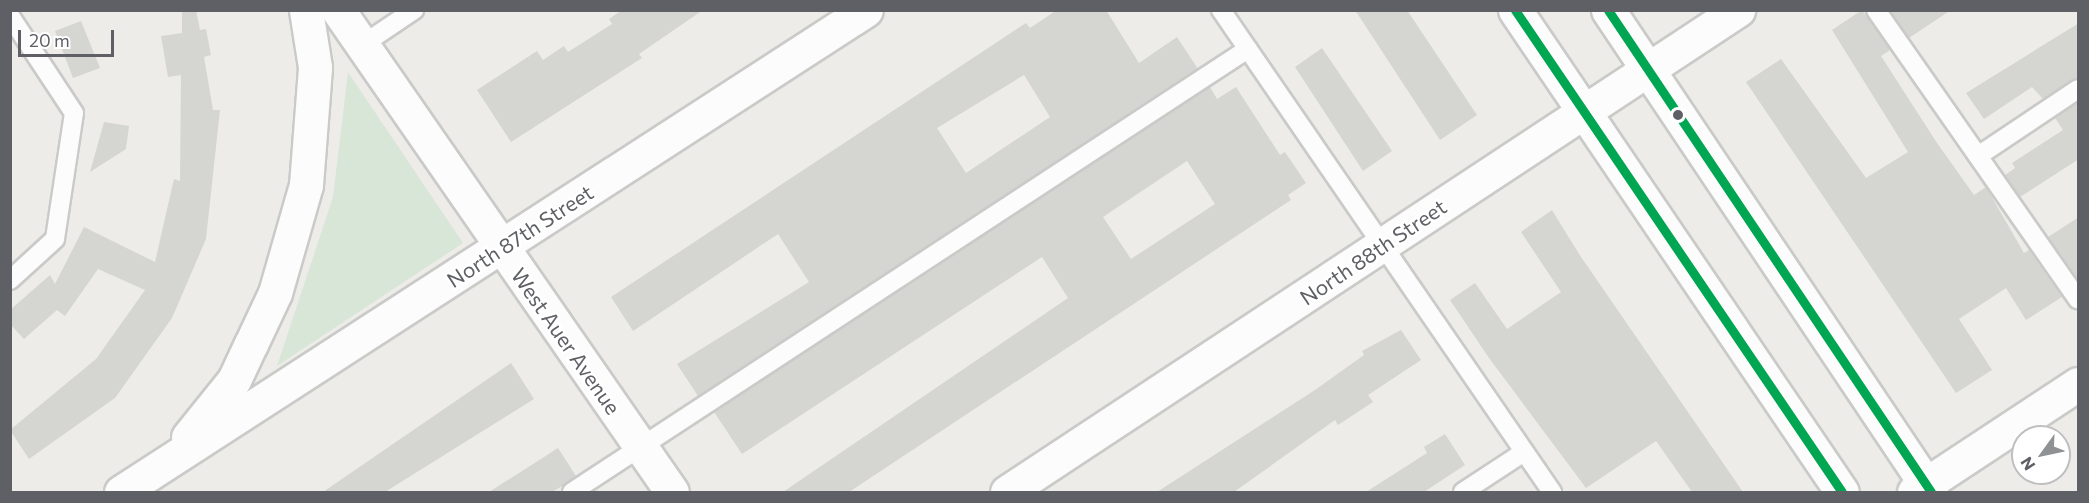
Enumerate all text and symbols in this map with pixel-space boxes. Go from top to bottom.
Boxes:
scale bar [21,18,117,56]
text: 20 m [29,29,70,51]
unlabelled marker [1672,109,1684,121]
street label: North 87th Street [442,179,598,293]
street label: North 88th Street [1295,194,1451,310]
street label: West Auer Avenue [506,263,626,419]
north arrow [2011,425,2071,485]
text: N [2016,454,2038,474]

